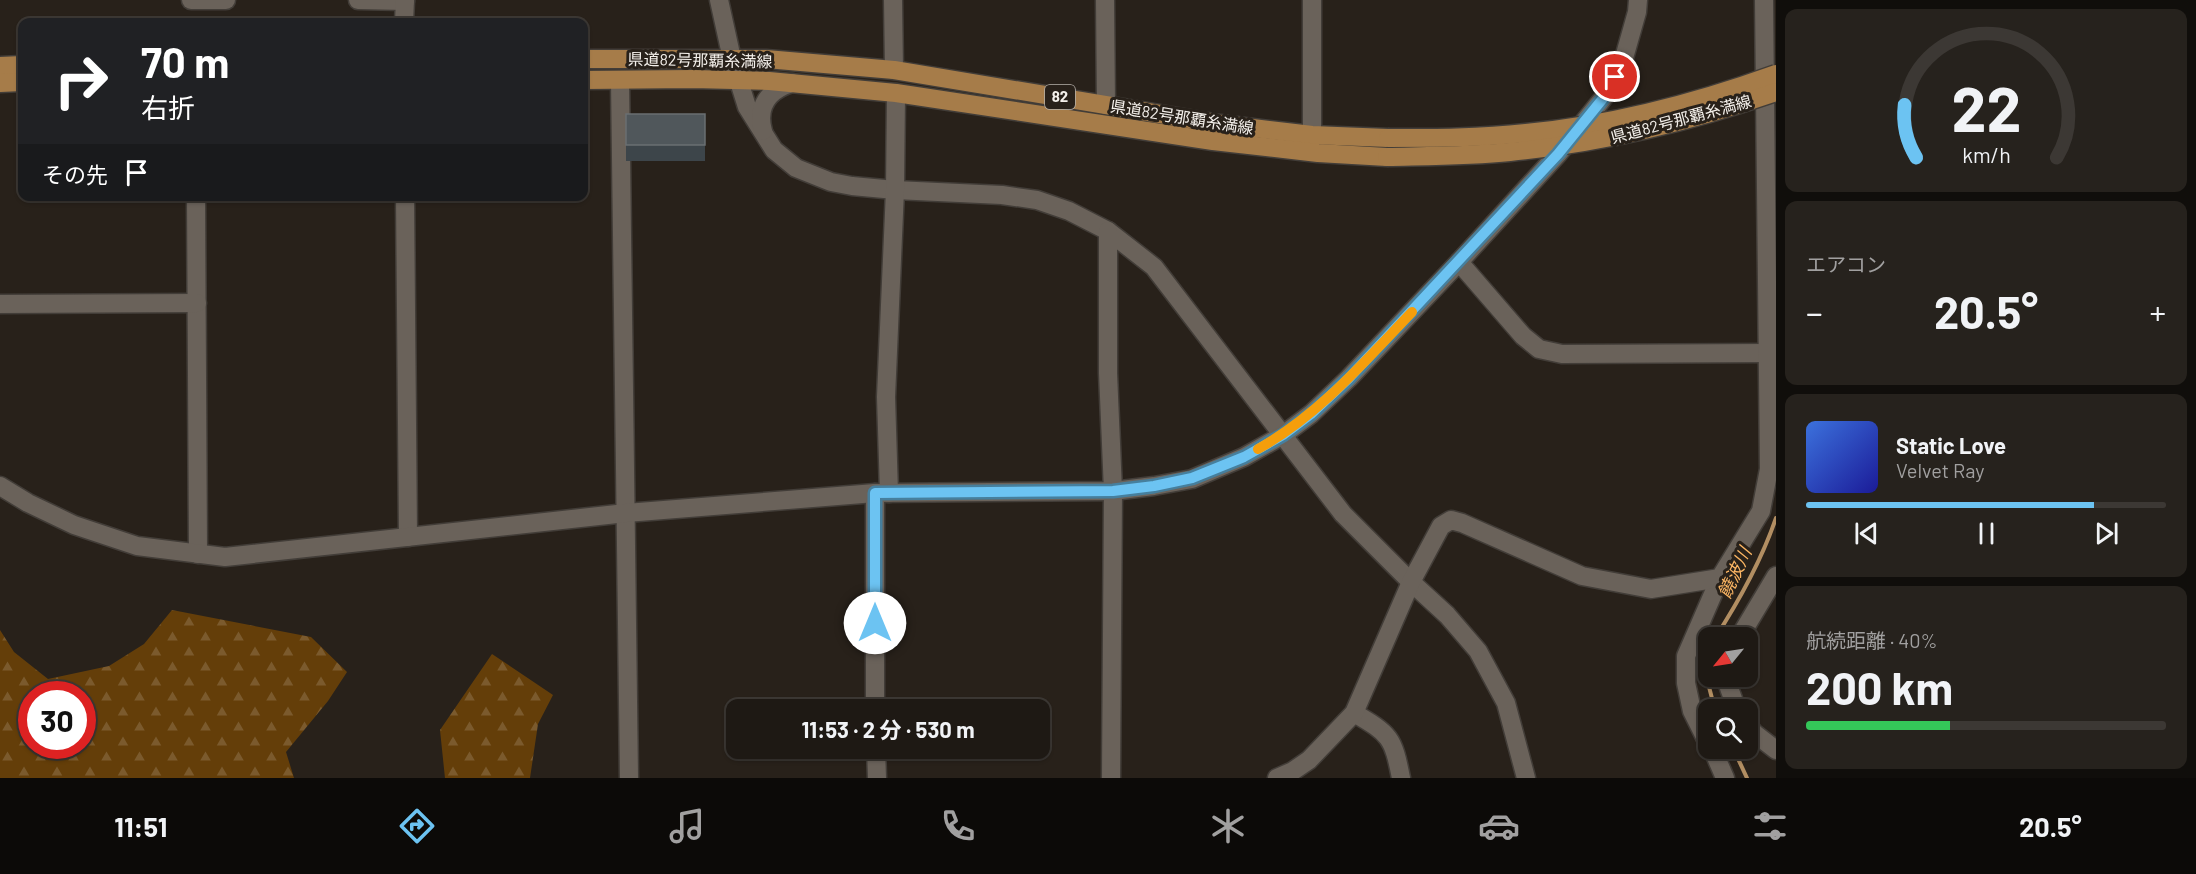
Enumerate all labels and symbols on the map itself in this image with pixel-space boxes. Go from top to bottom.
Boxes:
street label: 県道82号那覇糸満線 [627,49,773,70]
pin [1589,51,1640,102]
road number: 82 [1045,85,1075,109]
street label: 県道82号那覇糸満線 [1608,91,1753,146]
street label: 県道82号那覇糸満線 [1109,96,1255,137]
water label: 饒波川 [1713,542,1756,602]
position arrow [843,591,907,655]
north arrow [1698,627,1758,687]
speed limit sign: 30 [18,681,96,759]

